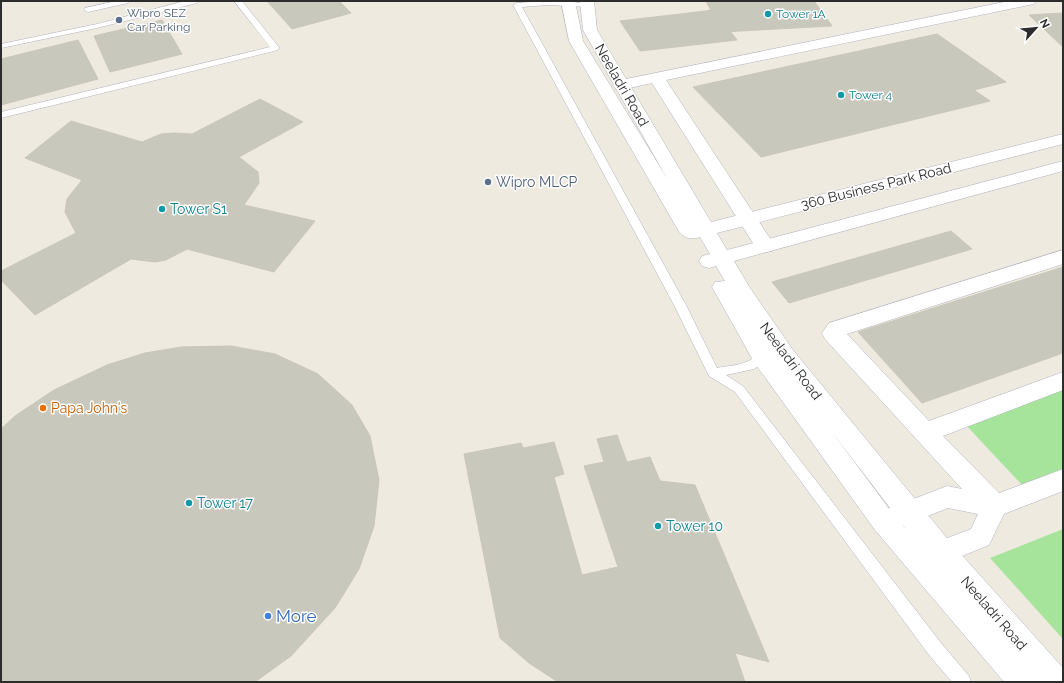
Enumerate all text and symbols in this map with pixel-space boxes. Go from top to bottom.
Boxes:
place label: Wipro SEZ Car Parking [127,6,190,34]
place label: Tower 1A [776,7,826,21]
north arrow [1016,8,1056,48]
marker: Tower 1A [763,9,773,19]
marker: Wipro SEZ Car Parking [114,15,124,25]
text: N [1037,17,1052,30]
street label: Neeladri Road [592,41,652,129]
place label: Tower 4 [849,88,892,102]
marker: Tower 4 [836,90,846,100]
street label: 360 Business Park Road [799,160,953,212]
place label: Wipro MLCP [496,174,578,190]
marker: Wipro MLCP [483,177,493,187]
place label: Tower S1 [170,201,227,217]
marker: Tower S1 [157,204,167,214]
street label: Neeladri Road [757,319,825,403]
place label: Papa John's [51,400,127,416]
marker: Papa John's [38,403,48,413]
place label: Tower 17 [197,495,253,511]
marker: Tower 17 [184,498,194,508]
place label: Tower 10 [666,518,723,534]
marker: Tower 10 [653,521,663,531]
street label: Neeladri Road [958,573,1030,653]
place label: More [276,606,317,626]
marker: More [263,611,273,621]

